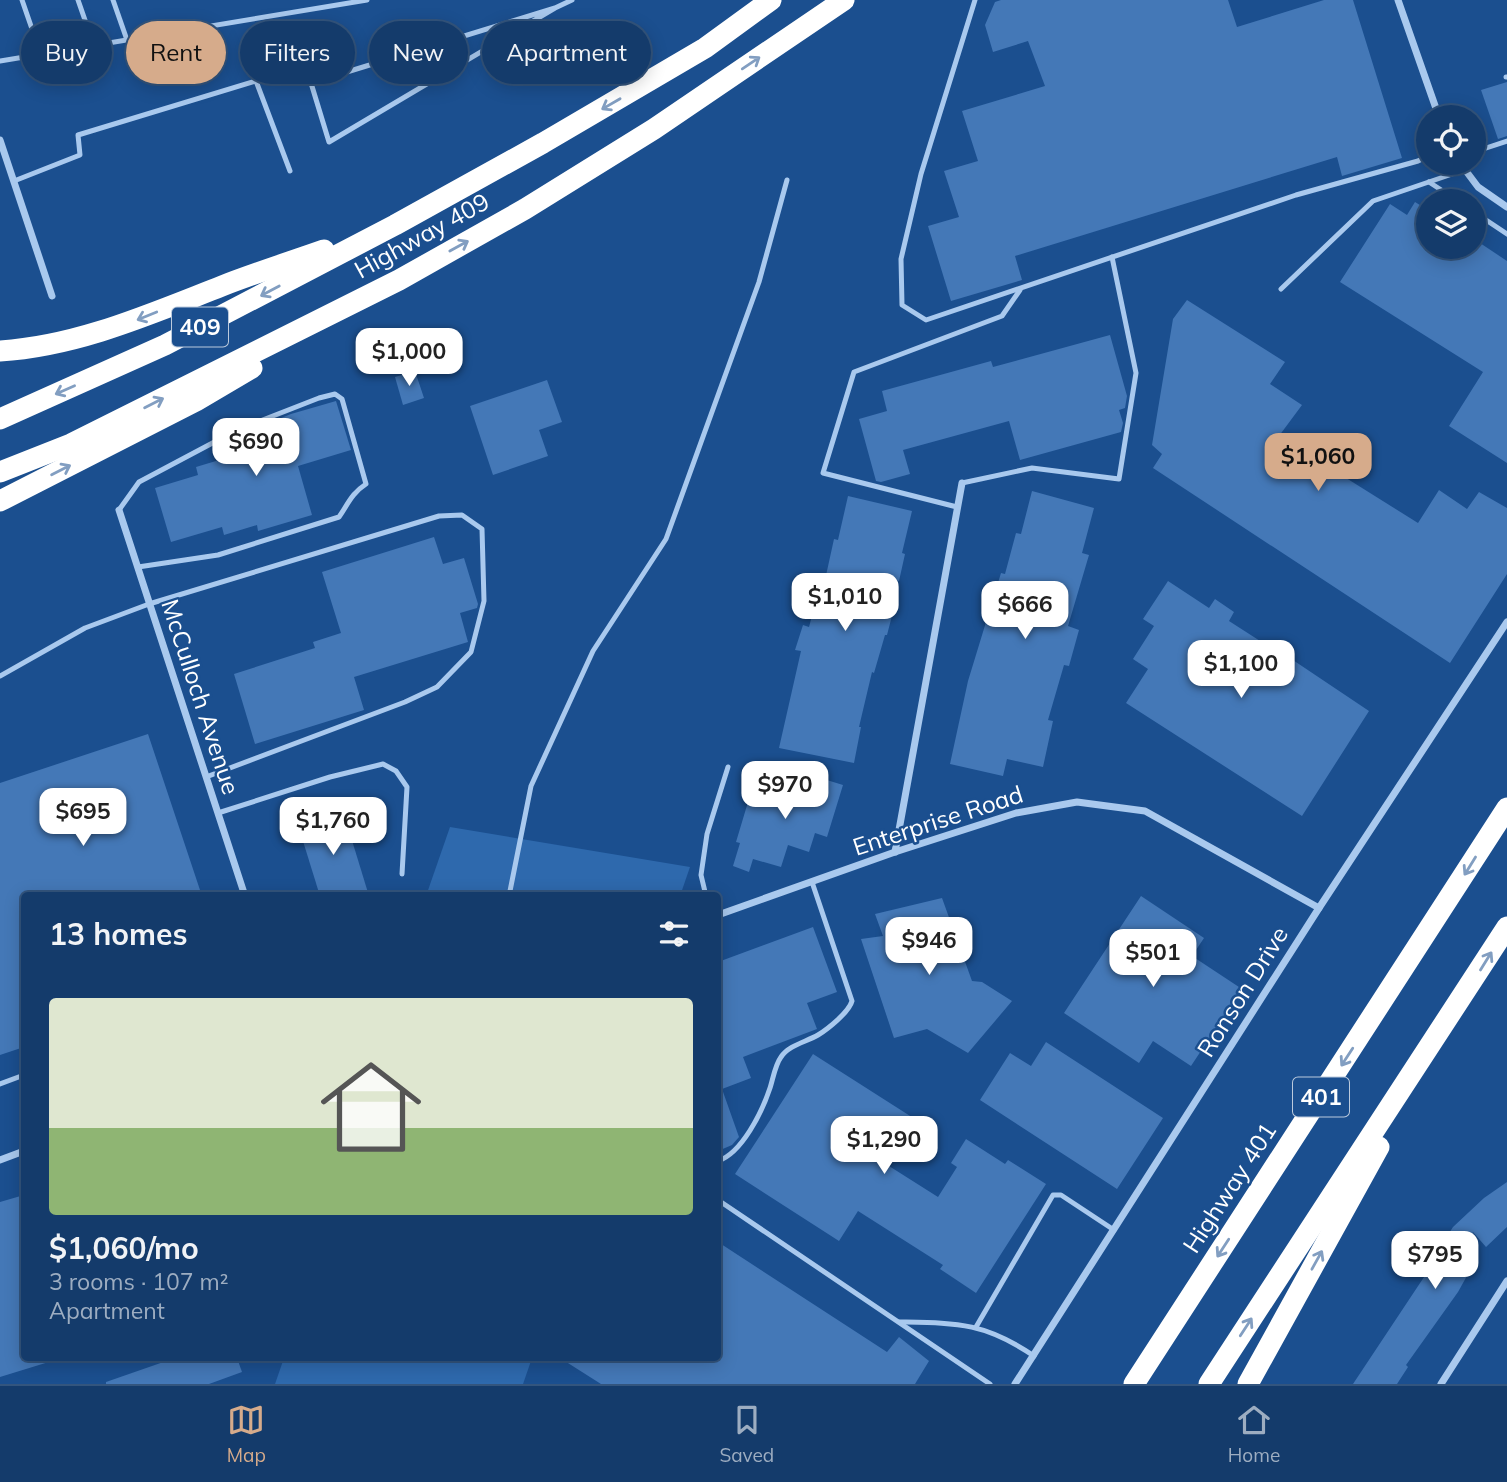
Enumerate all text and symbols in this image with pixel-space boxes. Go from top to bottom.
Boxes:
chip: Buy [21,21,112,84]
chip: Rent [126,21,226,84]
chip: Filters [240,21,355,84]
chip: New [369,21,468,84]
chip: Apartment [482,21,651,84]
one-way arrow [741,56,760,70]
one-way arrow [601,97,621,111]
map controls [1416,105,1486,259]
button: locate [1416,105,1486,175]
street label: Highway 409 [349,186,494,285]
button: layers [1416,189,1486,259]
one-way arrow [448,239,469,252]
one-way arrow [260,284,280,298]
road number: 409 [172,308,228,346]
one-way arrow [137,310,158,323]
pin: $1,000 [352,328,466,388]
text: $1,000 [372,336,446,365]
one-way arrow [55,384,76,397]
one-way arrow [143,395,163,409]
pin: $690 [215,419,297,478]
text: $690 [228,426,284,455]
pin: $1,060 [1261,434,1375,493]
text: $1,060 [1281,441,1355,470]
one-way arrow [50,462,71,476]
pin: $1,010 [788,574,902,633]
text: $1,010 [808,581,882,610]
pin: $666 [984,582,1066,641]
text: $666 [997,589,1053,618]
street label: McCulloch Avenue [155,595,247,798]
pin: $1,100 [1184,640,1298,700]
text: $1,100 [1204,648,1278,677]
pin: $970 [744,762,826,821]
text: $970 [757,769,813,798]
street label: Enterprise Road [849,778,1027,862]
pin: $695 [42,788,124,848]
text: $695 [55,796,111,825]
pin: $1,760 [276,798,390,857]
text: $1,760 [296,805,370,834]
one-way arrow [1463,856,1478,875]
text: 13 homes [49,915,188,953]
icon: filters [655,915,693,953]
pin: $946 [888,918,970,977]
street label: Ronson Drive [1190,921,1294,1062]
text: $946 [901,925,957,954]
pin: $501 [1112,930,1194,989]
text: $501 [1125,937,1181,966]
one-way arrow [1479,951,1493,971]
icon: home [308,1044,434,1170]
one-way arrow [1339,1047,1354,1066]
road number: 401 [1293,1078,1349,1116]
pin: $1,290 [827,1116,941,1176]
street label: Highway 401 [1176,1117,1282,1258]
text: $1,290 [847,1124,921,1153]
text: $1,060/mo [49,1229,199,1267]
pin: $795 [1394,1232,1476,1291]
one-way arrow [1215,1237,1229,1257]
text: $795 [1407,1239,1463,1268]
one-way arrow [1311,1250,1324,1271]
text: 3 rooms · 107 m² [49,1267,229,1296]
text: Apartment [49,1296,165,1325]
one-way arrow [1239,1318,1254,1337]
tab: Map [227,1401,266,1467]
tab: Saved [719,1401,774,1467]
tab: Home [1228,1401,1280,1467]

